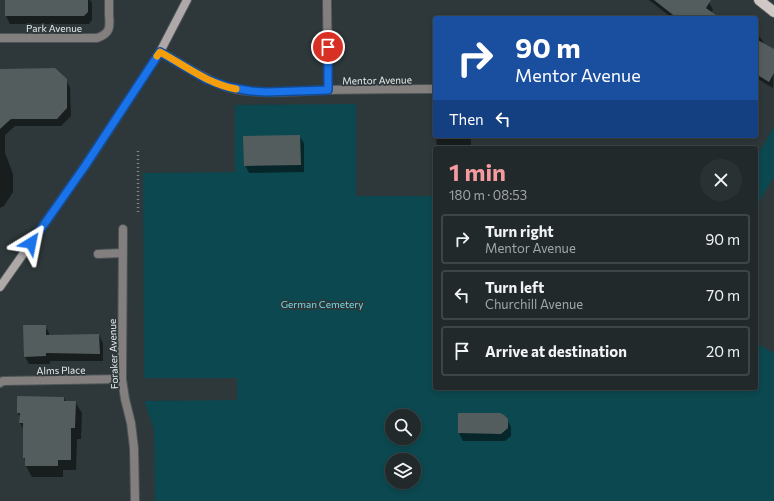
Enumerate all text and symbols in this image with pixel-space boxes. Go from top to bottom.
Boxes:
street label: Park Avenue [26,22,82,34]
pin [311,30,345,64]
text: 90 m [515,30,581,64]
icon: right [449,32,501,84]
icon: arrive [317,36,339,58]
text: Mentor Avenue [515,64,641,86]
street label: Mentor Avenue [342,73,412,87]
icon: left [492,108,514,130]
text: Then [449,110,484,128]
text: 1 min [449,157,506,186]
button: close [700,159,742,201]
text: 180 m · 08:53 [449,187,527,203]
position arrow [10,222,52,264]
text: Turn right [485,222,554,240]
icon: right [451,228,473,250]
text: 90 m [705,230,740,248]
text: Mentor Avenue [485,240,576,256]
text: Turn left [485,278,544,296]
icon: left [451,284,473,306]
text: 70 m [706,286,740,304]
text: Churchill Avenue [485,296,583,312]
park label: German Cemetery [281,298,363,310]
street label: Foraker Avenue [106,319,120,389]
icon: arrive [451,340,473,362]
text: Arrive at destination [485,342,627,360]
text: 20 m [706,342,740,360]
street label: Alms Place [36,364,86,376]
map controls [385,409,421,489]
button: search [385,409,421,445]
button: layers [385,453,421,489]

